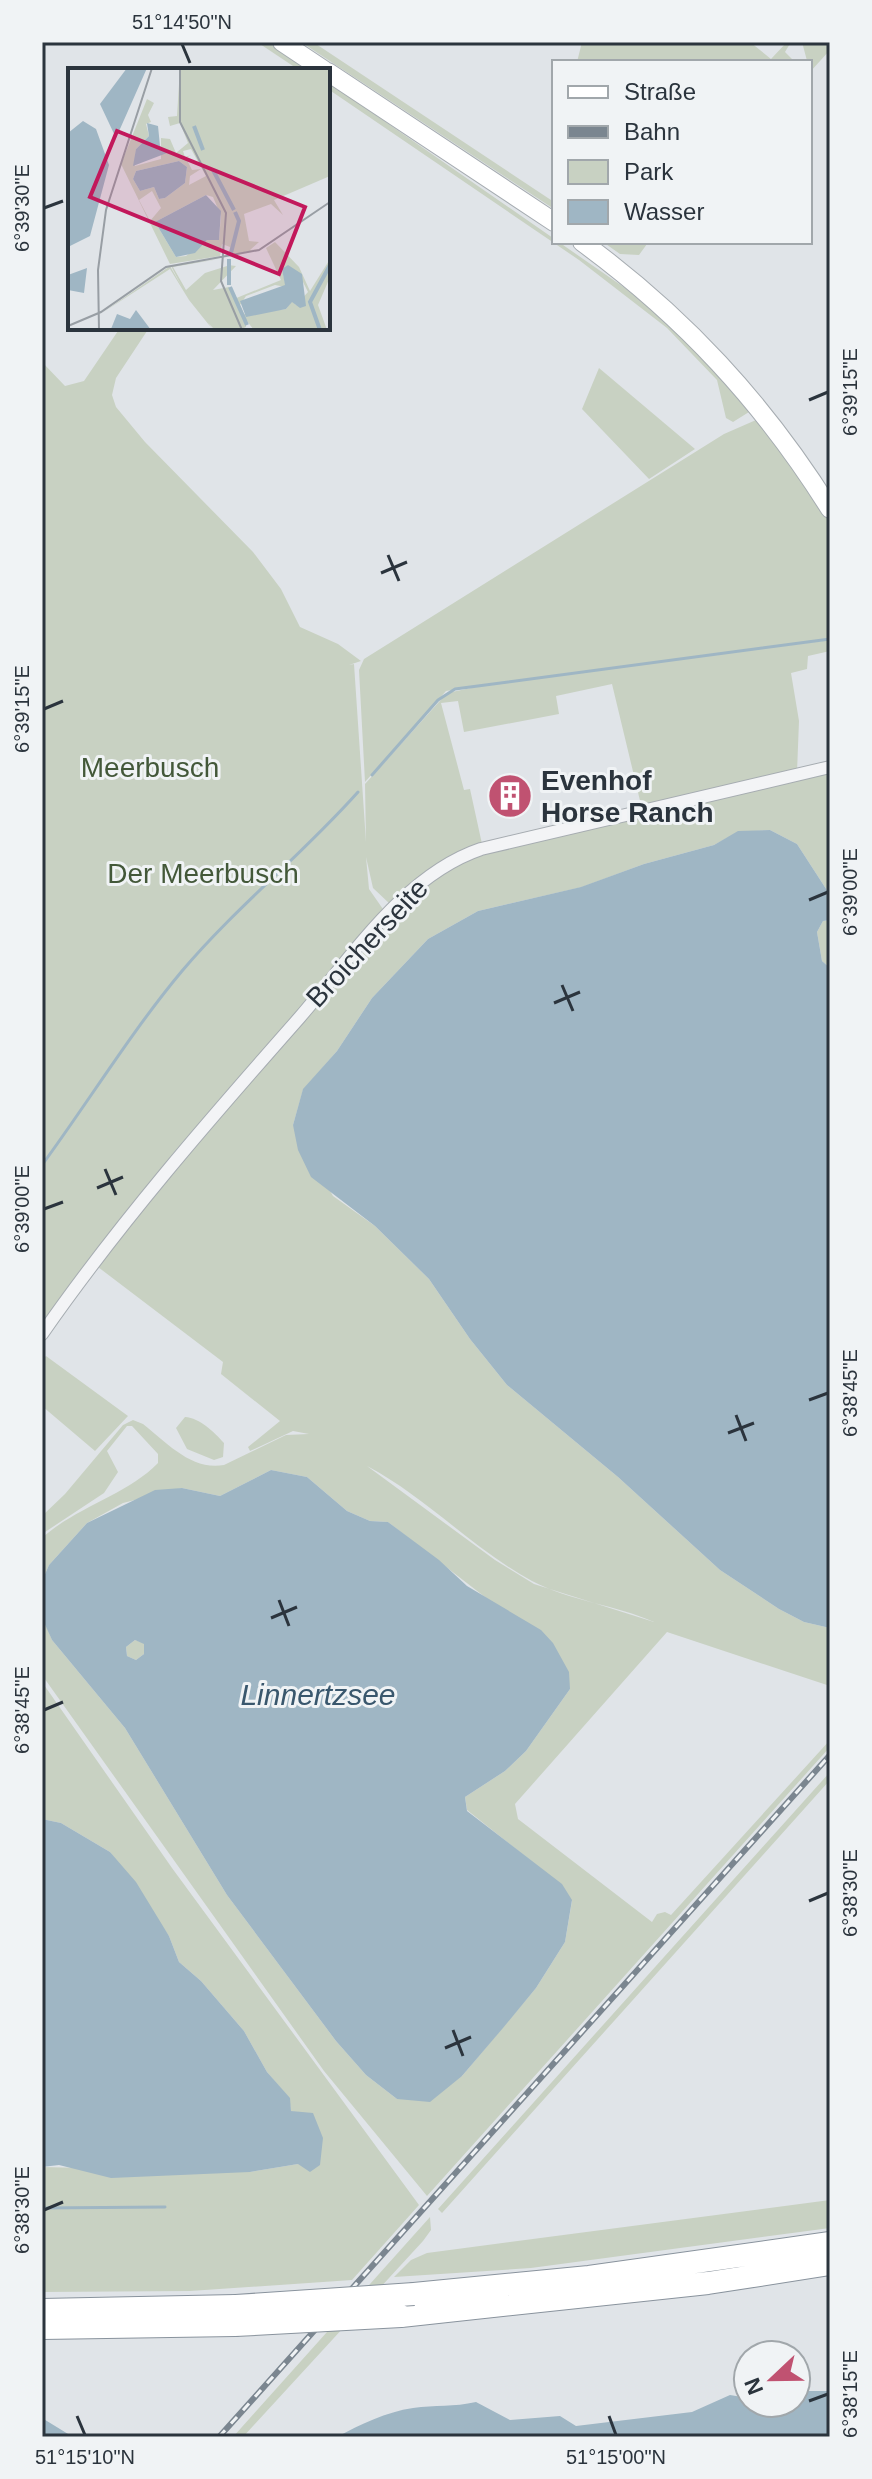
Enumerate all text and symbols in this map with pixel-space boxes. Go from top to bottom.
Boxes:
text: 51°14'50"N [132,11,232,33]
legend [552,60,812,244]
inset map [68,68,330,330]
text: Straße [624,78,696,105]
text: Bahn [624,118,680,145]
text: Park [624,158,674,185]
text: 6°39'30"E [11,164,33,252]
text: Wasser [624,198,704,225]
text: 6°39'15"E [839,348,861,436]
text: 6°39'15"E [11,665,33,753]
park label: Meerbusch [81,752,219,783]
place label: Evenhof Horse Ranch [541,765,714,828]
building icon: Evenhof Horse Ranch [486,772,534,820]
text: 6°39'00"E [839,848,861,936]
park label: Der Meerbusch [107,858,299,889]
street label: Broicherseite [300,873,434,1013]
text: 6°39'00"E [11,1165,33,1253]
text: 6°38'45"E [839,1349,861,1437]
text: 6°38'45"E [11,1666,33,1754]
water label: Linnertzsee [240,1678,396,1711]
text: 6°38'30"E [839,1849,861,1937]
text: 6°38'30"E [11,2166,33,2254]
north arrow [732,2339,812,2419]
text: 6°38'15"E [839,2350,861,2438]
text: N [739,2374,768,2398]
text: 51°15'10"N [35,2446,135,2468]
text: 51°15'00"N [566,2446,666,2468]

